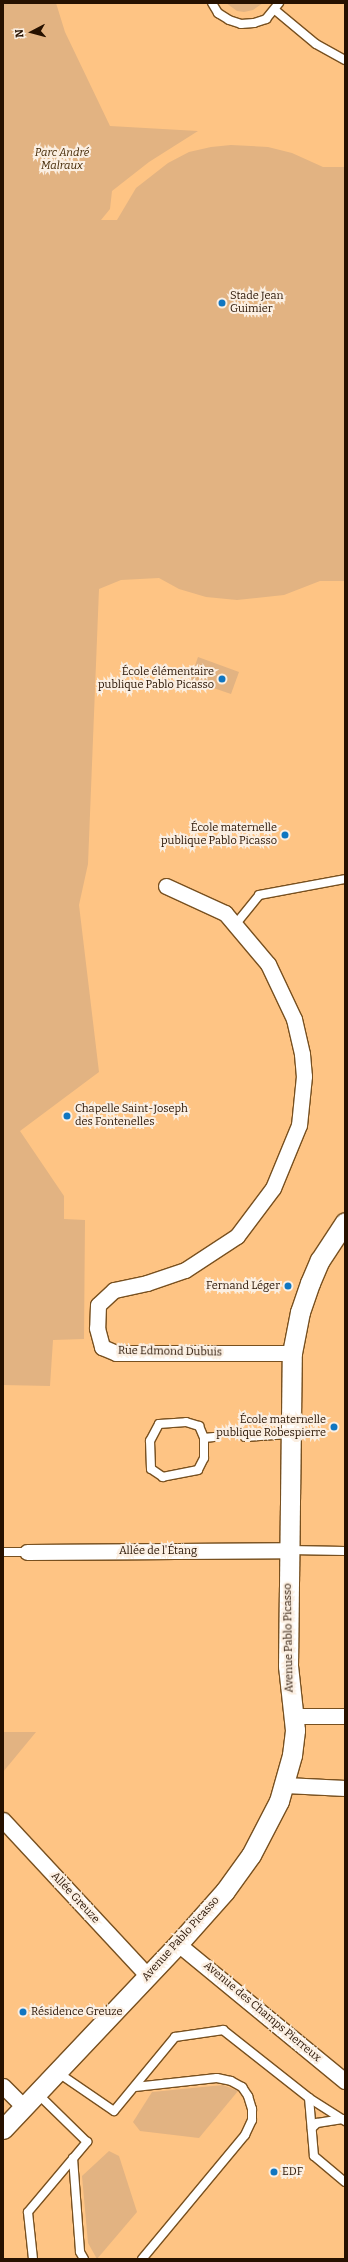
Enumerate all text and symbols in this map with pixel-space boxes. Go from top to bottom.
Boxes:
north arrow [12,12,52,52]
text: N [13,28,26,38]
park label: Parc André Malraux [35,147,89,173]
place label: Stade Jean Guimier [230,290,284,316]
marker: Stade Jean Guimier [217,298,227,308]
place label: École élémentaire publique Pablo Picasso [98,666,214,692]
marker: École élémentaire publique Pablo Picasso [217,674,227,684]
place label: École maternelle publique Pablo Picasso [161,822,277,848]
marker: École maternelle publique Pablo Picasso [280,830,290,840]
place label: Chapelle Saint-Joseph des Fontenelles [75,1103,188,1129]
marker: Chapelle Saint-Joseph des Fontenelles [62,1111,72,1121]
place label: Fernand Léger [206,1279,280,1293]
marker: Fernand Léger [283,1281,293,1291]
street label: Rue Edmond Dubuis [118,1344,222,1360]
place label: École maternelle publique Robespierre [216,1414,326,1440]
marker: École maternelle publique Robespierre [329,1422,339,1432]
street label: Allée de l'Étang [119,1544,197,1558]
street label: Avenue Pablo Picasso [281,1583,297,1693]
street label: Allée Greuze [48,1870,102,1926]
street label: Avenue Pablo Picasso [140,1894,222,1984]
street label: Avenue des Champs Pierreux [201,1959,323,2065]
place label: Résidence Greuze [31,2005,122,2019]
marker: Résidence Greuze [18,2007,28,2017]
place label: EDF [282,2165,303,2179]
marker: EDF [269,2167,279,2177]

